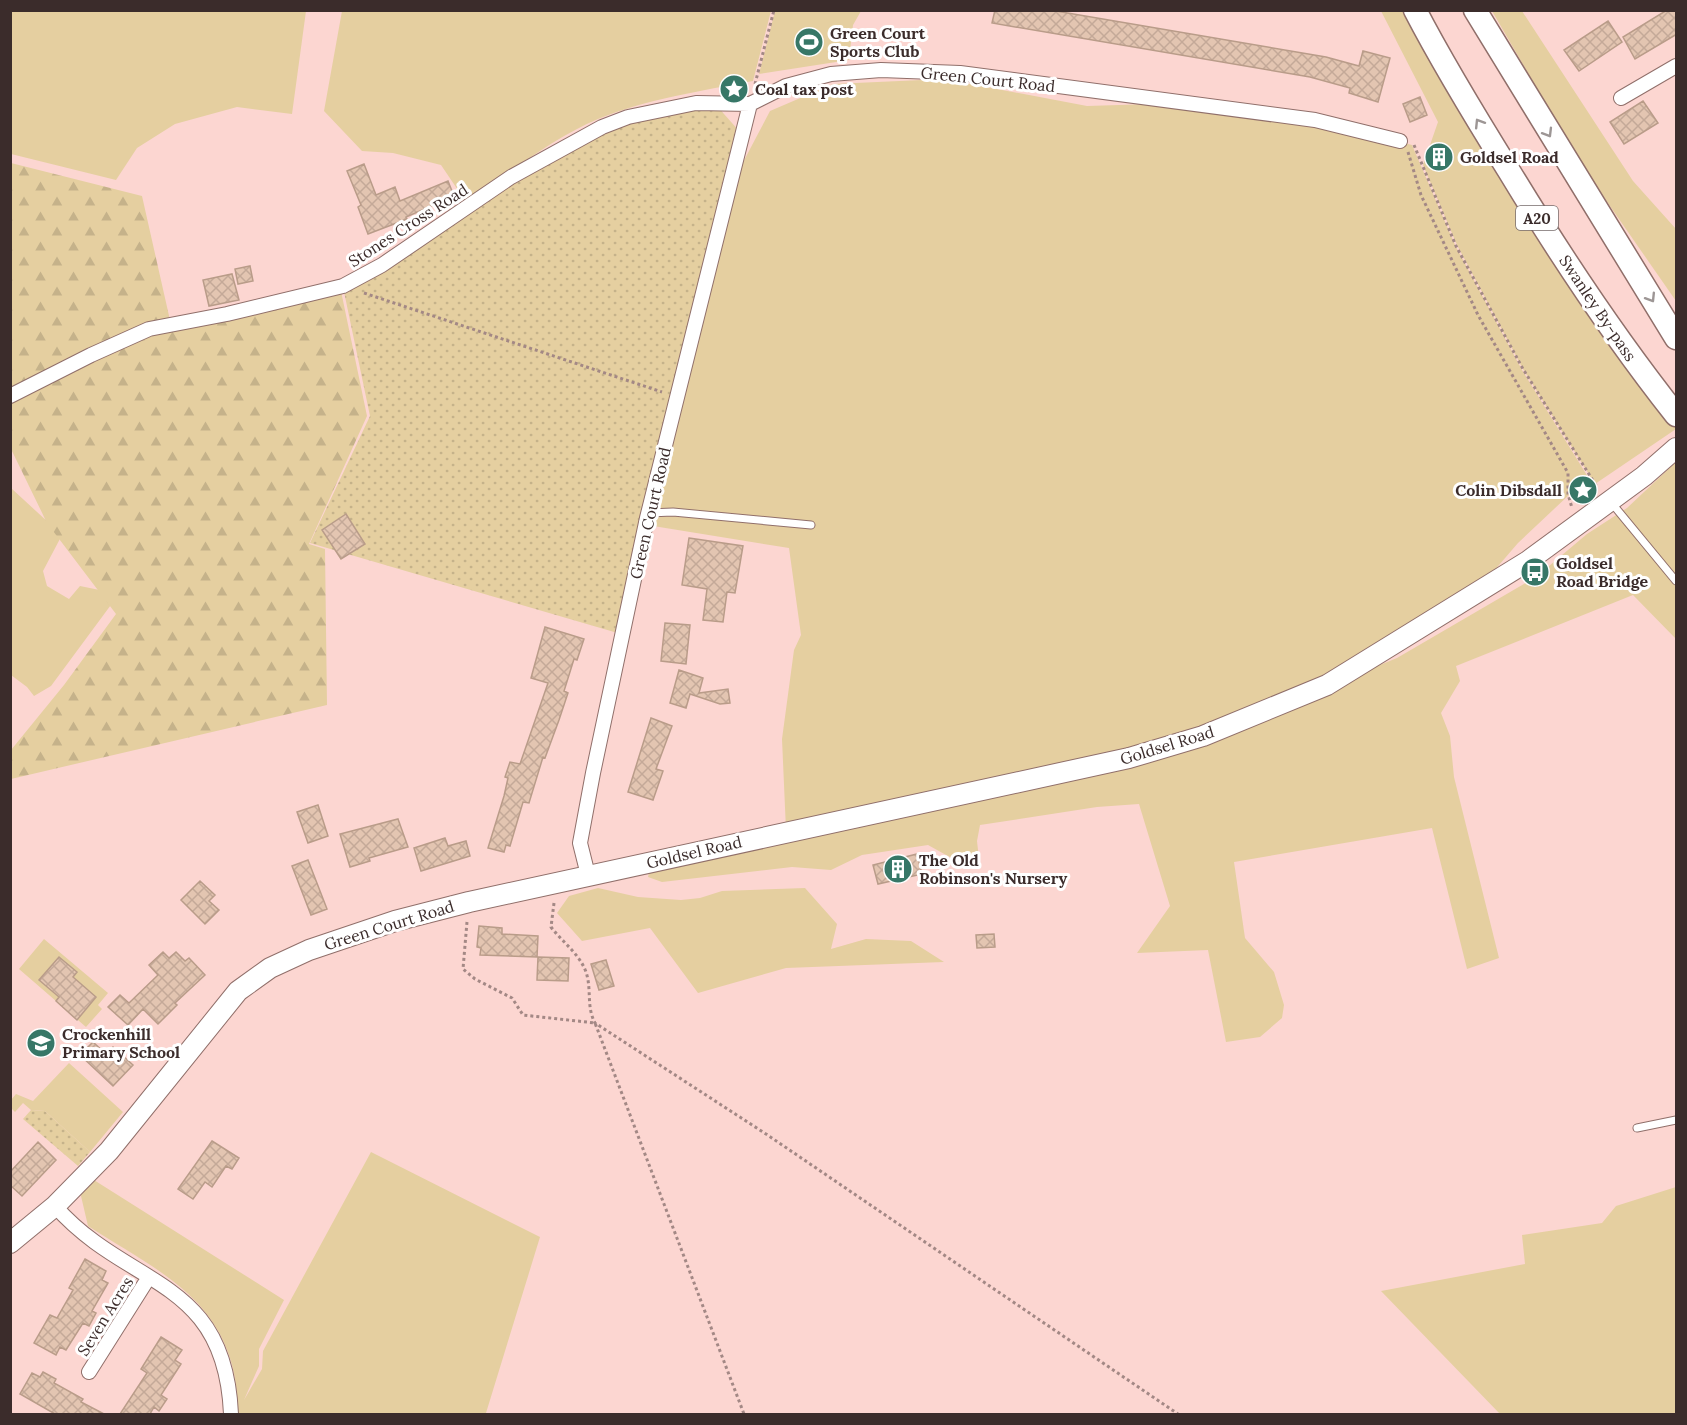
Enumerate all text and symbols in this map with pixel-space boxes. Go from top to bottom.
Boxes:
place label: Green Court Sports Club [830,23,926,61]
sports icon: Green Court Sports Club [793,26,825,58]
street label: Green Court Road [920,62,1057,96]
place icon: Coal tax post [718,73,750,105]
place label: Coal tax post [755,79,854,99]
one-way arrow [1475,119,1487,129]
one-way arrow [1540,127,1552,137]
building icon: Goldsel Road [1423,141,1455,173]
place label: Goldsel Road [1460,147,1559,167]
street label: Stones Cross Road [345,179,472,271]
road number: A20 [1516,206,1558,230]
street label: Swanley By-pass [1555,251,1641,365]
one-way arrow [1644,292,1656,302]
street label: Green Court Road [625,445,675,581]
place icon: Colin Dibsdall [1567,474,1599,506]
place label: Colin Dibsdall [1455,480,1562,500]
place label: Goldsel Road Bridge [1556,553,1649,591]
bus stop icon: Goldsel Road Bridge [1519,556,1551,588]
street label: Goldsel Road [1118,721,1217,769]
street label: Goldsel Road [644,831,744,873]
place label: The Old Robinson's Nursery [919,850,1068,888]
building icon: The Old Robinson's Nursery [882,853,914,885]
street label: Green Court Road [322,896,457,954]
place label: Crockenhill Primary School [62,1024,180,1062]
school or university icon: Crockenhill Primary School [25,1027,57,1059]
street label: Seven Acres [73,1273,137,1359]

